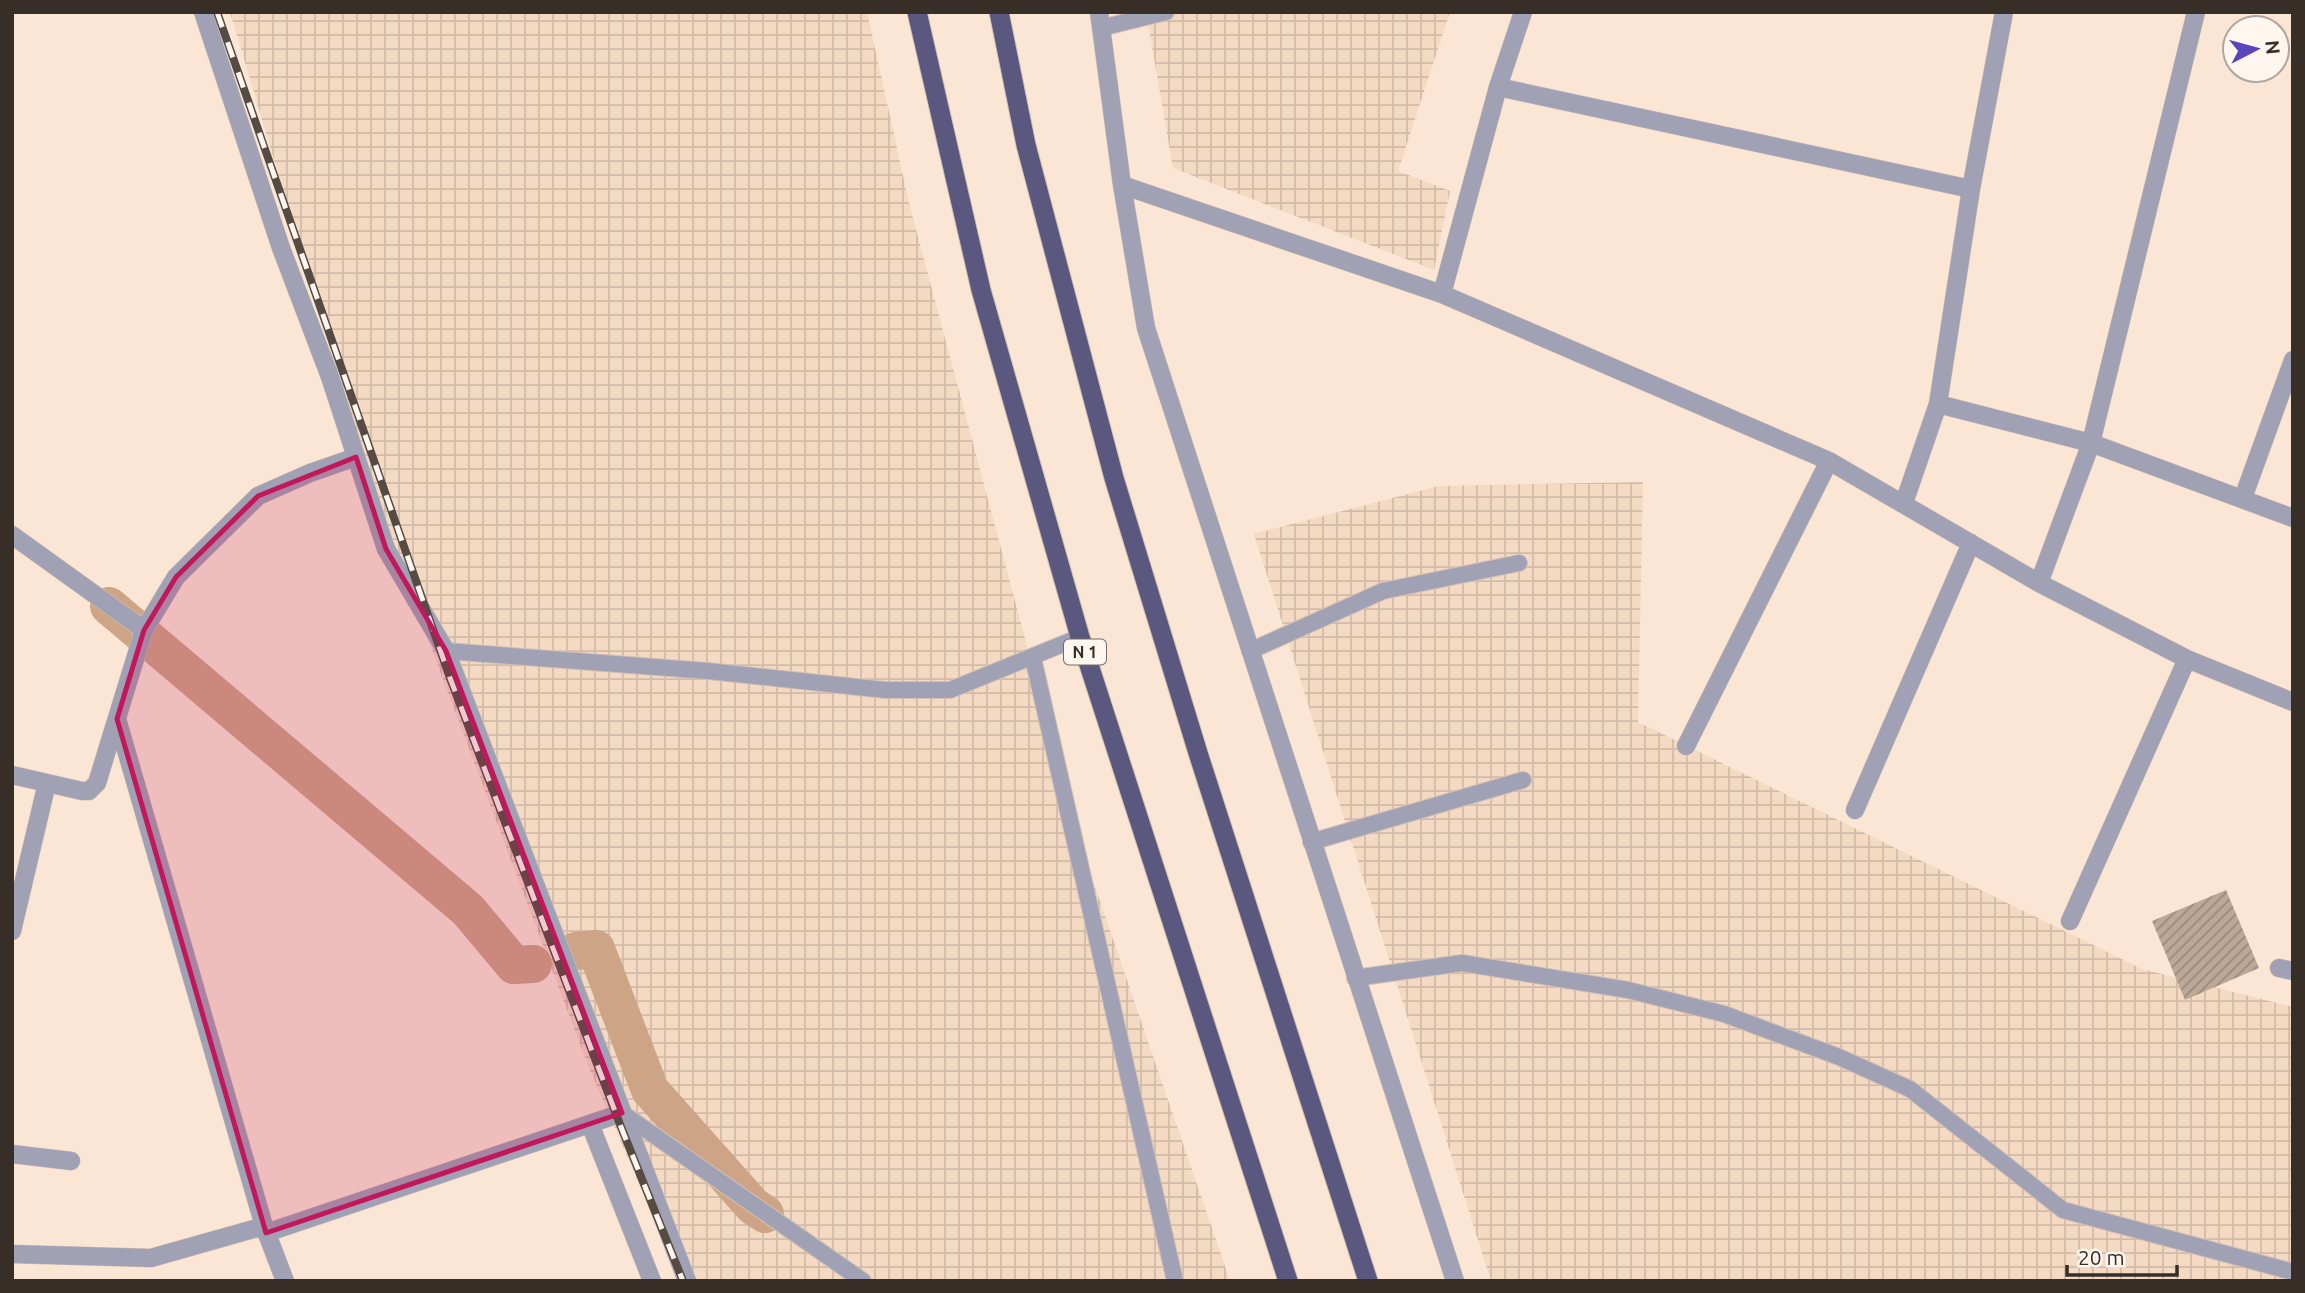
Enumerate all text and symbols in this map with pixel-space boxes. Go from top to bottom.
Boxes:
north arrow [2221,14,2291,84]
text: N [2261,39,2285,55]
road number: N 1 [1064,639,1106,664]
scale bar [2067,1234,2177,1278]
text: 20 m [2078,1245,2125,1269]

